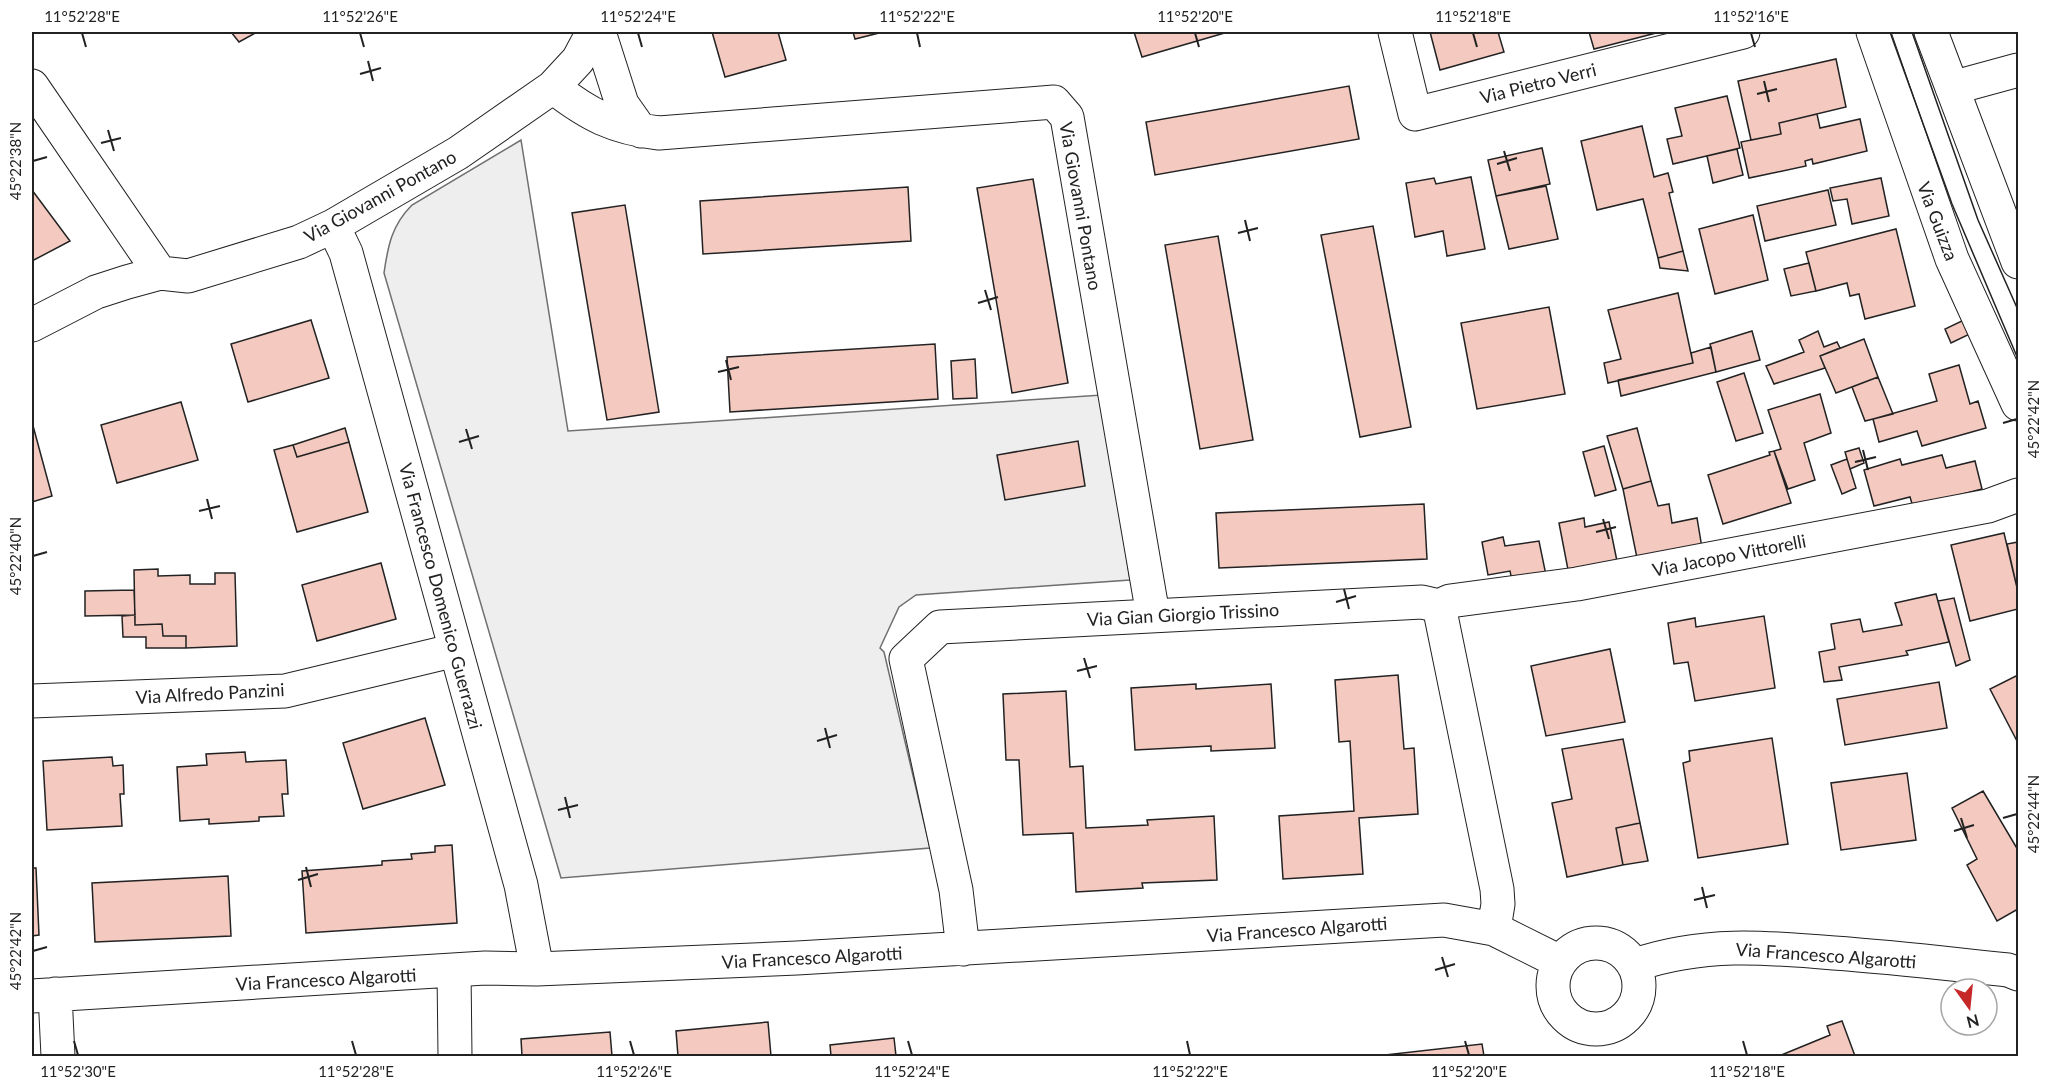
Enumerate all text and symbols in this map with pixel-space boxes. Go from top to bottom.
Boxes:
text: 11°52'28"E [44,7,120,25]
text: 11°52'26"E [322,7,398,25]
text: 11°52'24"E [600,7,676,25]
text: 11°52'22"E [879,7,955,25]
text: 11°52'20"E [1157,7,1233,25]
text: 11°52'18"E [1435,7,1511,25]
text: 11°52'16"E [1713,7,1789,25]
street label: Via Pietro Verri [1478,58,1598,108]
street label: Via Giovanni Pontano [1055,120,1107,292]
text: 45°22'38"N [6,122,24,200]
street label: Via Giovanni Pontano [300,145,460,247]
street label: Via Guizza [1913,178,1963,264]
text: 45°22'42"N [2024,380,2042,458]
street label: Via Francesco Domenico Guerrazzi [395,461,487,731]
text: 45°22'40"N [6,517,24,595]
street label: Via Jacopo Vittorelli [1650,529,1808,581]
street label: Via Gian Giorgio Trissino [1086,598,1280,630]
street label: Via Alfredo Panzini [135,678,285,708]
text: 45°22'44"N [2024,775,2042,853]
text: 45°22'42"N [6,912,24,990]
street label: Via Francesco Algarotti [1206,912,1388,946]
street label: Via Francesco Algarotti [1735,938,1917,972]
street label: Via Francesco Algarotti [721,941,903,973]
street label: Via Francesco Algarotti [235,963,417,995]
north arrow [1939,977,1999,1037]
text: N [1965,1011,1981,1033]
text: 11°52'30"E [40,1062,116,1080]
text: 11°52'28"E [318,1062,394,1080]
text: 11°52'26"E [596,1062,672,1080]
text: 11°52'24"E [874,1062,950,1080]
text: 11°52'22"E [1152,1062,1228,1080]
text: 11°52'20"E [1431,1062,1507,1080]
text: 11°52'18"E [1709,1062,1785,1080]

